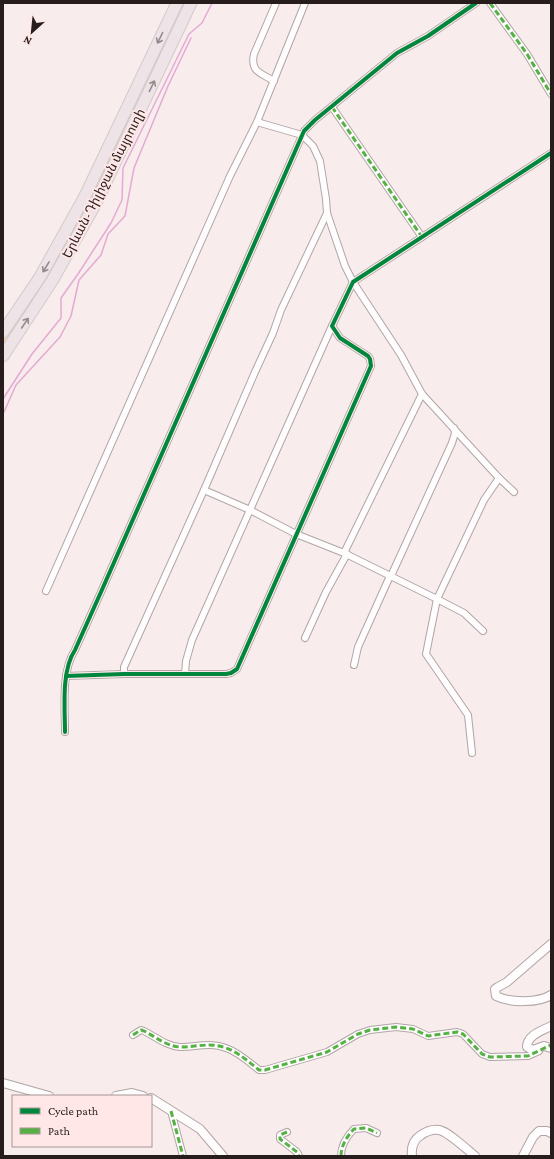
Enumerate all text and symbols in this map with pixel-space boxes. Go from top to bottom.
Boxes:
north arrow [12,12,52,52]
one-way arrow [156,32,163,44]
text: N [21,34,34,48]
one-way arrow [149,80,156,92]
street label: Երևան-Դիլիջան մայրուղի [59,106,148,261]
one-way arrow [41,261,49,273]
one-way arrow [21,318,29,329]
legend [12,1095,152,1147]
text: Cycle path [48,1104,99,1118]
text: Path [48,1124,70,1138]

